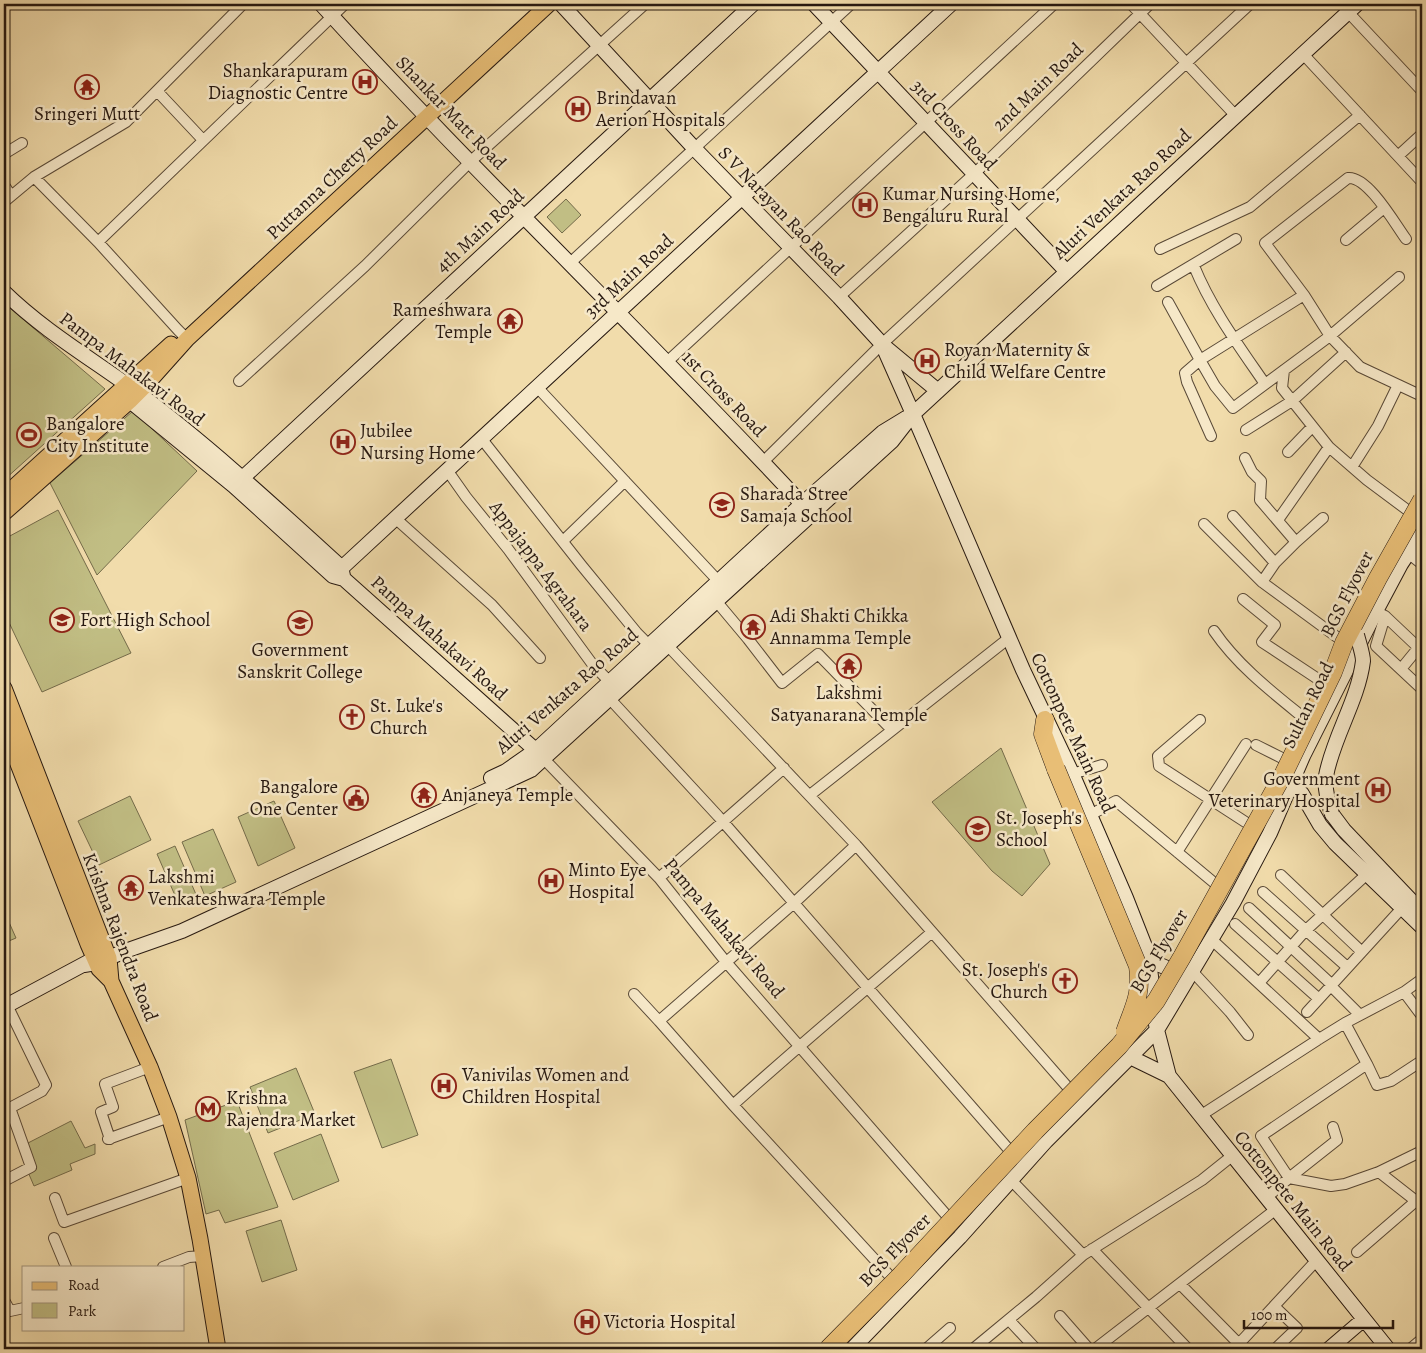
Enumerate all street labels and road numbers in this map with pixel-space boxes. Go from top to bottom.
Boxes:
street label: 2nd Main Road [987,36,1090,137]
street label: Shankar Matt Road [390,50,513,176]
street label: 3rd Cross Road [905,74,1003,177]
street label: Puttanna Chetty Road [261,110,404,246]
street label: Aluri Venkata Rao Road [1046,122,1198,266]
street label: S V Narayan Rao Road [712,140,850,282]
street label: 4th Main Road [430,183,531,279]
street label: 3rd Main Road [579,227,680,324]
street label: Pampa Mahakavi Road [54,306,211,433]
street label: 1st Cross Road [676,345,772,443]
street label: Appajappa Agrahara [483,495,599,637]
street label: BGS Flyover [1314,546,1380,642]
street label: Pampa Mahakavi Road [365,570,514,707]
street label: Aluri Venkata Rao Road [489,621,644,761]
street label: Cottonpete Main Road [1024,649,1122,818]
street label: Sultan Road [1276,656,1341,753]
street label: Krishna Rajendra Road [76,849,164,1026]
street label: Pampa Mahakavi Road [658,852,791,1004]
street label: BGS Flyover [1124,904,1194,998]
street label: Cottonpete Main Road [1228,1125,1358,1278]
street label: BGS Flyover [853,1207,937,1293]

